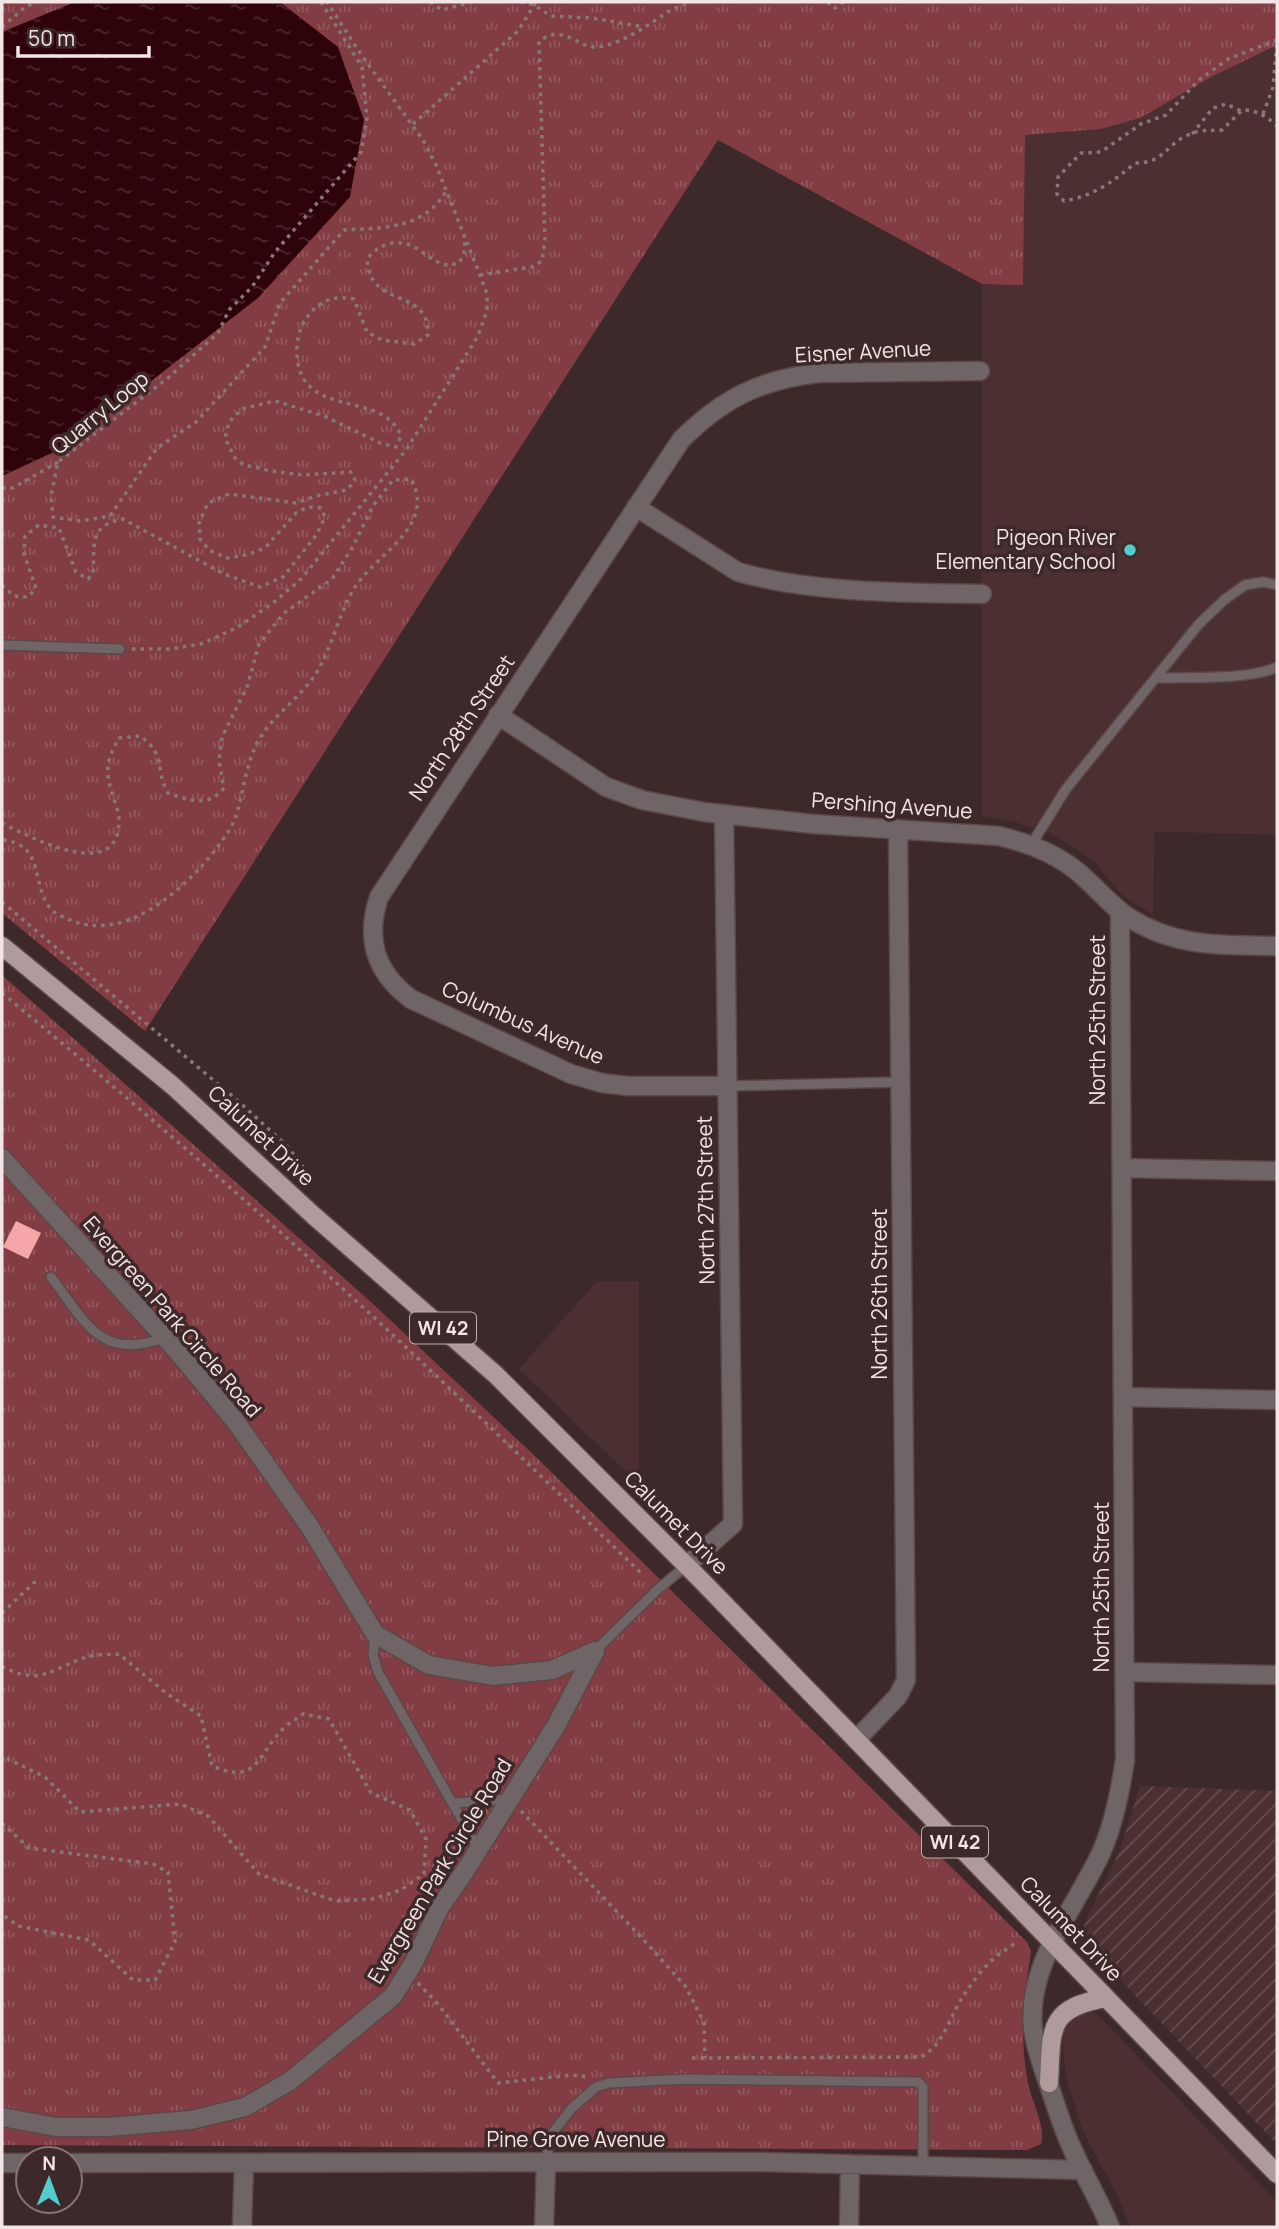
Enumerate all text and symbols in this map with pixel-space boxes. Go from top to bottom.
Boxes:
scale bar [18,14,149,58]
text: 50 m [28,24,75,52]
street label: Eisner Avenue [794,333,932,369]
street label: Quarry Loop [45,364,154,460]
place label: Pigeon River Elementary School [935,523,1116,575]
marker: Pigeon River Elementary School [1122,542,1138,558]
street label: North 28th Street [402,649,520,806]
street label: Pershing Avenue [811,785,974,825]
street label: North 25th Street [1083,935,1111,1105]
street label: Columbus Avenue [438,974,609,1070]
street label: Calumet Drive [202,1079,321,1192]
street label: North 27th Street [690,1115,720,1285]
street label: North 26th Street [865,1208,893,1380]
street label: Evergreen Park Circle Road [78,1210,268,1423]
road number: WI 42 [410,1312,476,1344]
street label: Calumet Drive [619,1464,735,1580]
street label: North 25th Street [1087,1502,1115,1672]
street label: Evergreen Park Circle Road [361,1753,518,1988]
road number: WI 42 [922,1826,988,1858]
street label: Calumet Drive [1014,1870,1129,1987]
street label: Pine Grove Avenue [486,2125,666,2153]
north arrow [14,2145,84,2215]
text: N [42,2150,56,2176]

